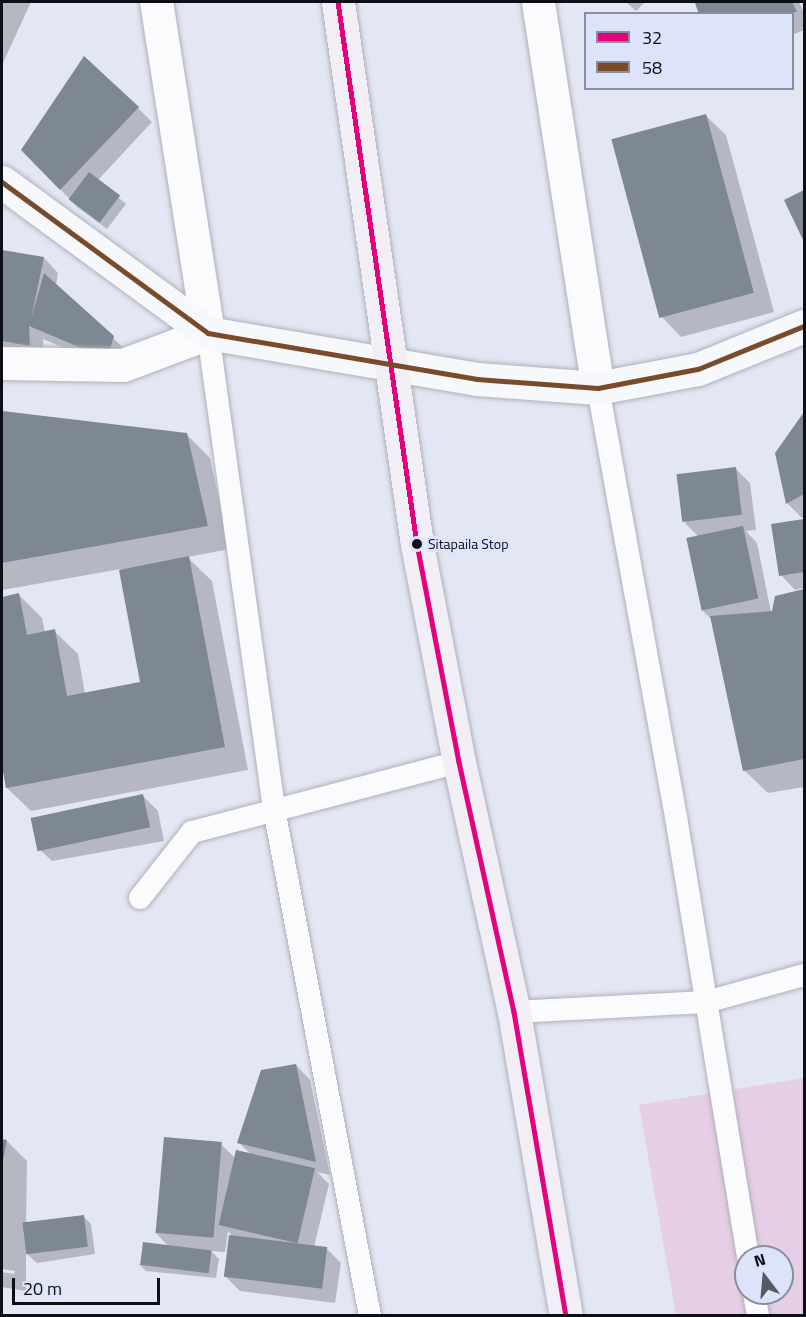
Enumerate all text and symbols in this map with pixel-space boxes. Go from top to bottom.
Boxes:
legend [584,12,794,90]
text: 32 [642,24,662,51]
text: 58 [642,54,662,81]
place label: Sitapaila Stop [428,536,509,552]
marker: Sitapaila Stop [411,538,423,550]
north arrow [734,1245,794,1305]
text: N [751,1247,768,1273]
scale bar [15,1266,164,1304]
text: 20 m [23,1275,62,1302]

